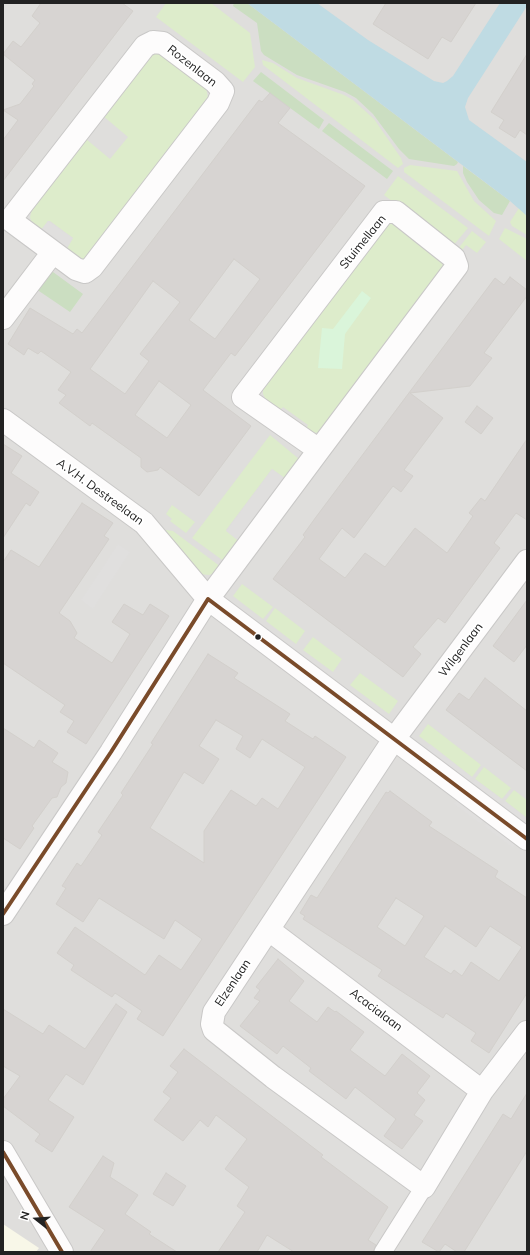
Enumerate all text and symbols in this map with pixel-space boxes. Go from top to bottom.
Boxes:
street label: Rozenlaan [164,42,220,90]
street label: Stuimellaan [337,212,389,272]
street label: A.V.H. Destreelaan [54,456,146,528]
street label: Wilgenlaan [436,620,486,680]
unlabelled marker [253,632,263,642]
street label: Elzenlaan [212,957,254,1009]
street label: Acacialaan [347,986,405,1034]
north arrow [16,1199,56,1239]
text: N [17,1209,32,1222]

